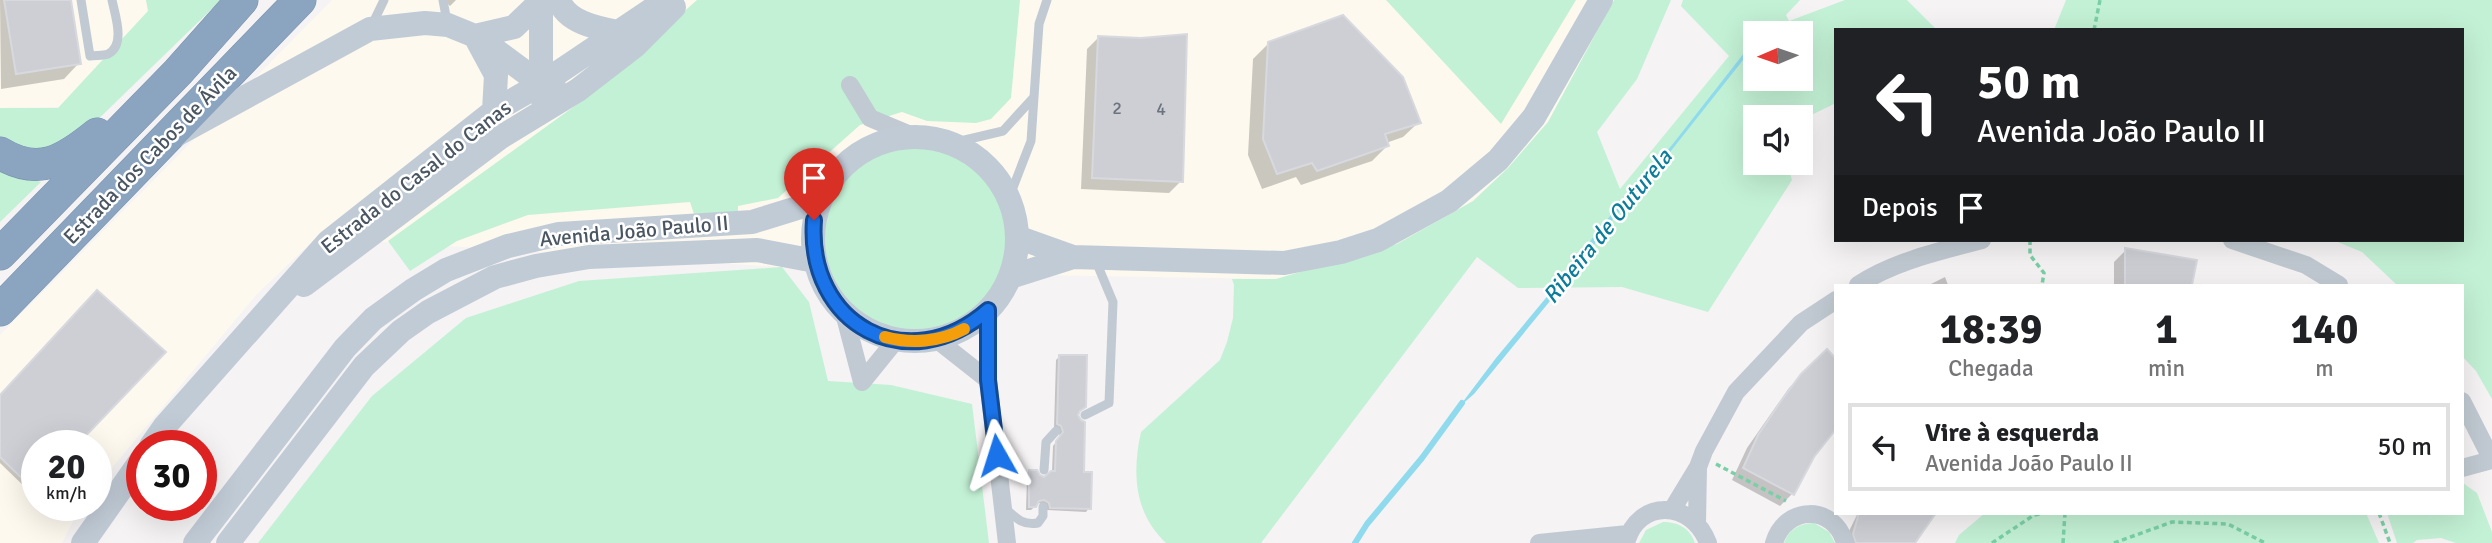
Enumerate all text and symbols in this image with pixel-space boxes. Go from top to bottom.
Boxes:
north arrow [1743,21,1813,91]
map controls [1743,21,1813,175]
text: 50 m [1977,52,2080,112]
icon: left [1862,56,1953,147]
street label: Estrada dos Cabos de Ávila [58,60,242,250]
street label: Estrada do Casal do Canas [316,95,516,259]
house number: 2 [1112,97,1122,119]
house number: 4 [1156,98,1166,120]
button: sound [1743,105,1813,175]
text: Avenida João Paulo II [1977,112,2266,151]
water label: Ribeira de Outurela [1536,142,1679,309]
pin [784,148,844,220]
icon: arrive [795,159,833,197]
icon: arrive [1952,189,1990,227]
text: Depois [1862,192,1938,224]
street label: Avenida João Paulo II [538,210,730,252]
text: 18:39 [1939,304,2043,355]
text: 1 [2155,304,2178,355]
text: 140 [2290,304,2359,355]
text: Chegada [1948,354,2034,383]
text: min [2148,354,2185,383]
text: m [2315,354,2334,383]
text: Vire à esquerda [1925,417,2099,449]
position arrow [960,418,1034,492]
icon: left [1866,428,1904,466]
speed limit sign: 30 [126,430,217,521]
text: 50 m [2377,431,2432,463]
text: 20 [48,445,85,488]
text: Avenida João Paulo II [1925,449,2133,478]
text: km/h [46,482,87,504]

